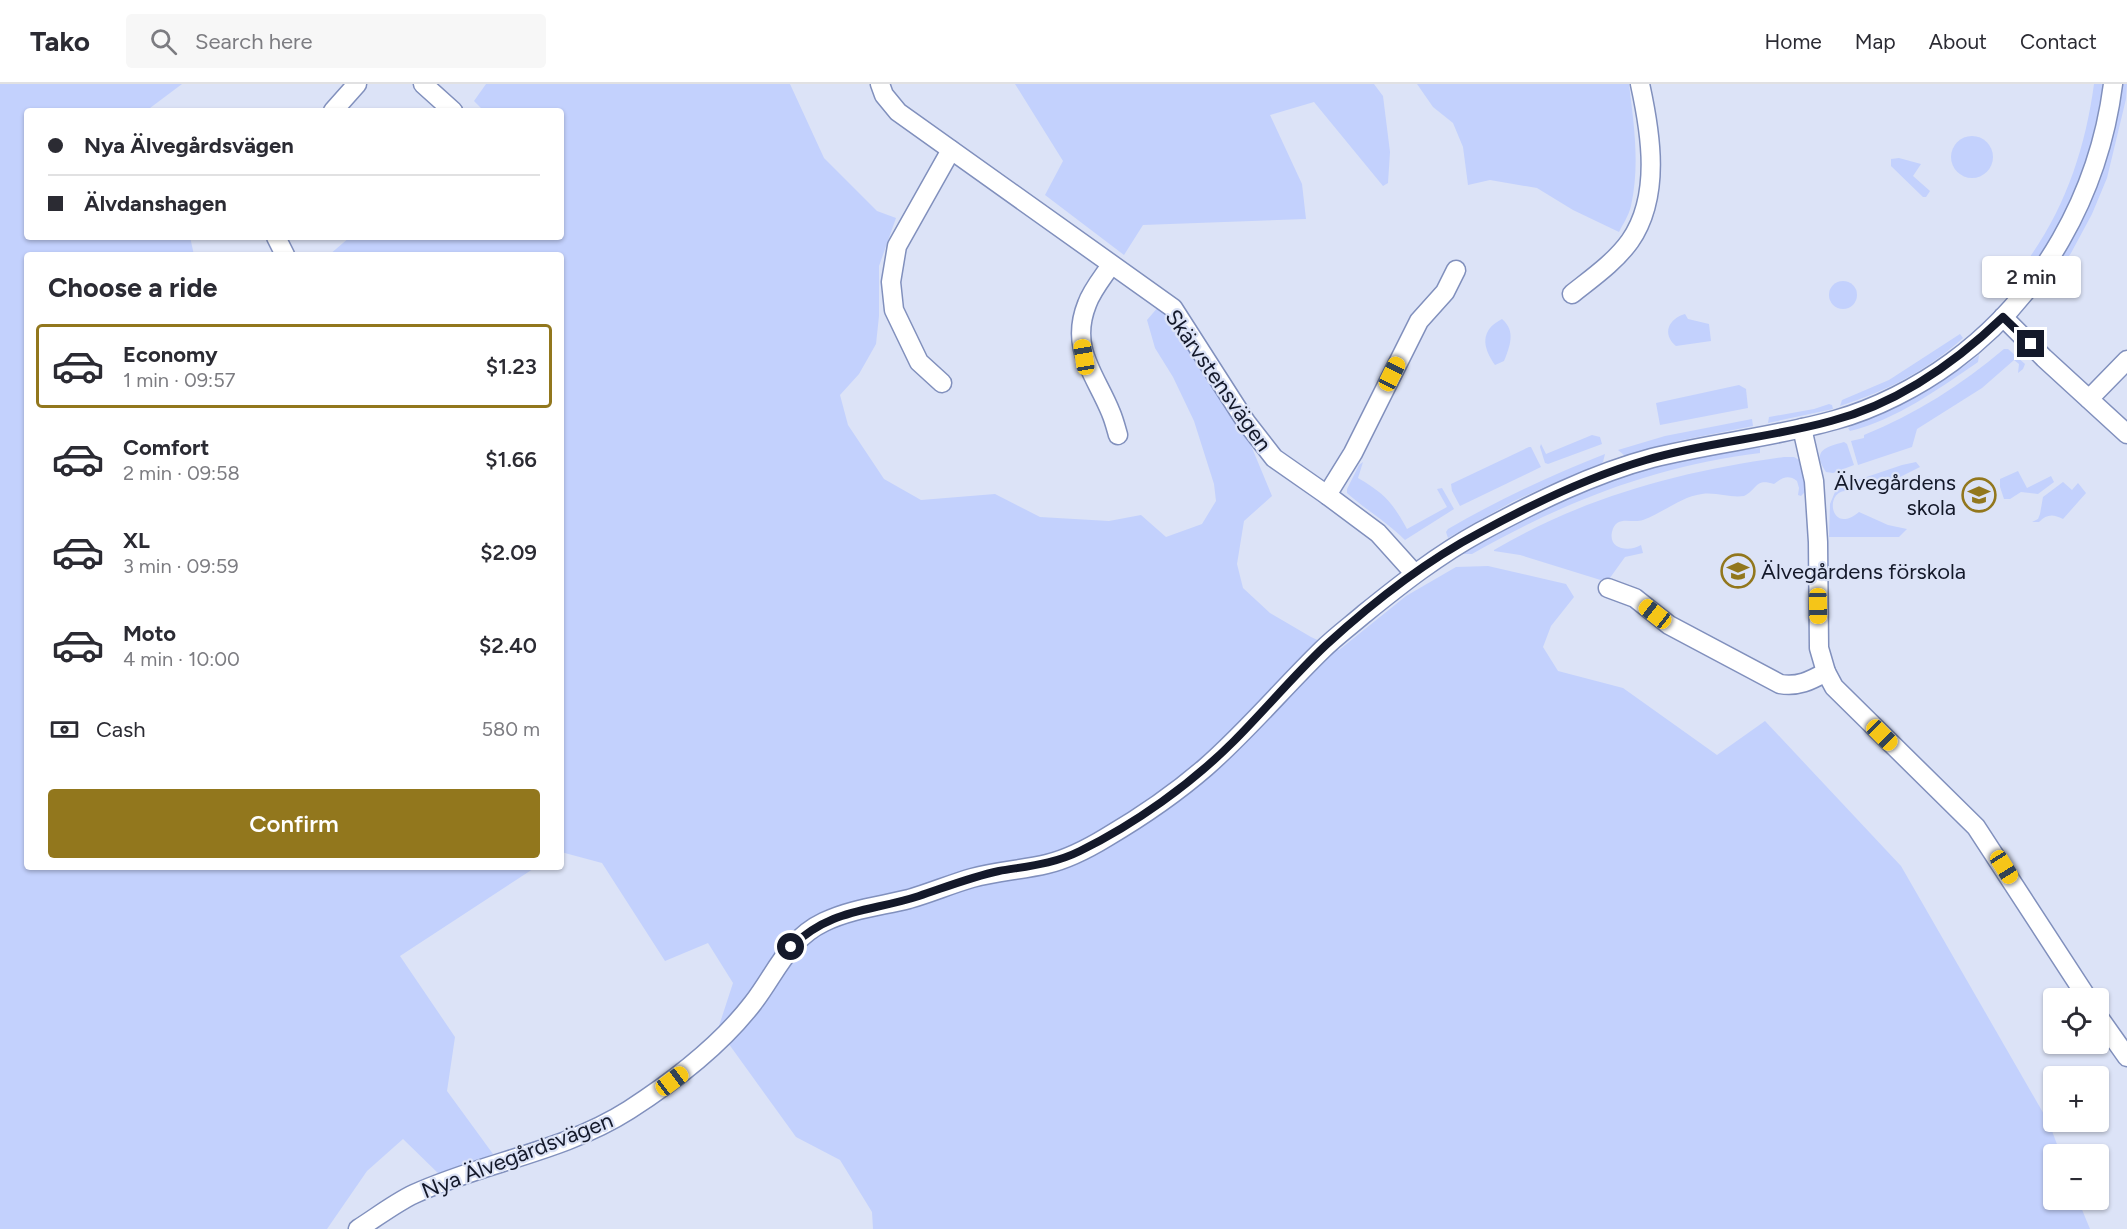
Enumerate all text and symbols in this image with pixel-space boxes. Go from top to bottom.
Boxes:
search box [126,14,546,68]
text: Tako [30,24,90,58]
icon: search [147,25,180,58]
text: Search here [195,28,313,55]
text: Home [1765,29,1822,54]
text: Map [1855,29,1896,54]
text: About [1929,29,1987,54]
text: Contact [2020,29,2097,54]
text: Nya Älvegårdsvägen [84,132,294,159]
text: Älvdanshagen [84,190,227,217]
callout: 2 min [1982,257,2080,299]
text: 2 min [2007,265,2056,289]
text: Choose a ride [48,271,217,304]
street label: Skärvstensvägen [1160,304,1278,456]
route end [2017,330,2044,357]
car [1072,338,1096,376]
icon: car [51,339,105,393]
text: Economy [123,341,218,368]
text: $1.23 [486,353,537,380]
car [1376,354,1408,394]
text: 1 min · 09:57 [123,368,235,392]
icon: car [51,432,105,486]
text: Comfort [123,434,209,461]
text: $1.66 [485,446,537,473]
text: 2 min · 09:58 [123,461,240,485]
place label: Älvegårdens skola [1834,469,1956,521]
school or university icon: Älvegårdens skola [1961,477,1997,513]
icon: car [51,525,105,579]
text: XL [123,527,150,554]
text: $2.09 [480,539,537,566]
school or university icon: Älvegårdens förskola [1720,553,1756,589]
text: 3 min · 09:59 [123,554,239,578]
place label: Älvegårdens förskola [1761,558,1966,585]
car [1809,588,1827,624]
car [1635,596,1675,632]
icon: car [51,618,105,672]
text: Moto [123,620,176,647]
text: $2.40 [479,632,537,659]
text: 4 min · 10:00 [123,647,240,671]
icon: cash [48,713,81,746]
text: Cash [96,716,146,743]
car [1863,716,1901,754]
text: 580 m [481,717,540,741]
button: Confirm [48,789,540,858]
car [1987,847,2021,887]
route start [777,933,804,960]
map controls [2043,988,2109,1210]
button: locate [2043,988,2109,1054]
car [652,1063,692,1099]
button: + [2043,1066,2109,1132]
street label: Nya Älvegårdsvägen [418,1107,617,1204]
button: − [2043,1144,2109,1210]

